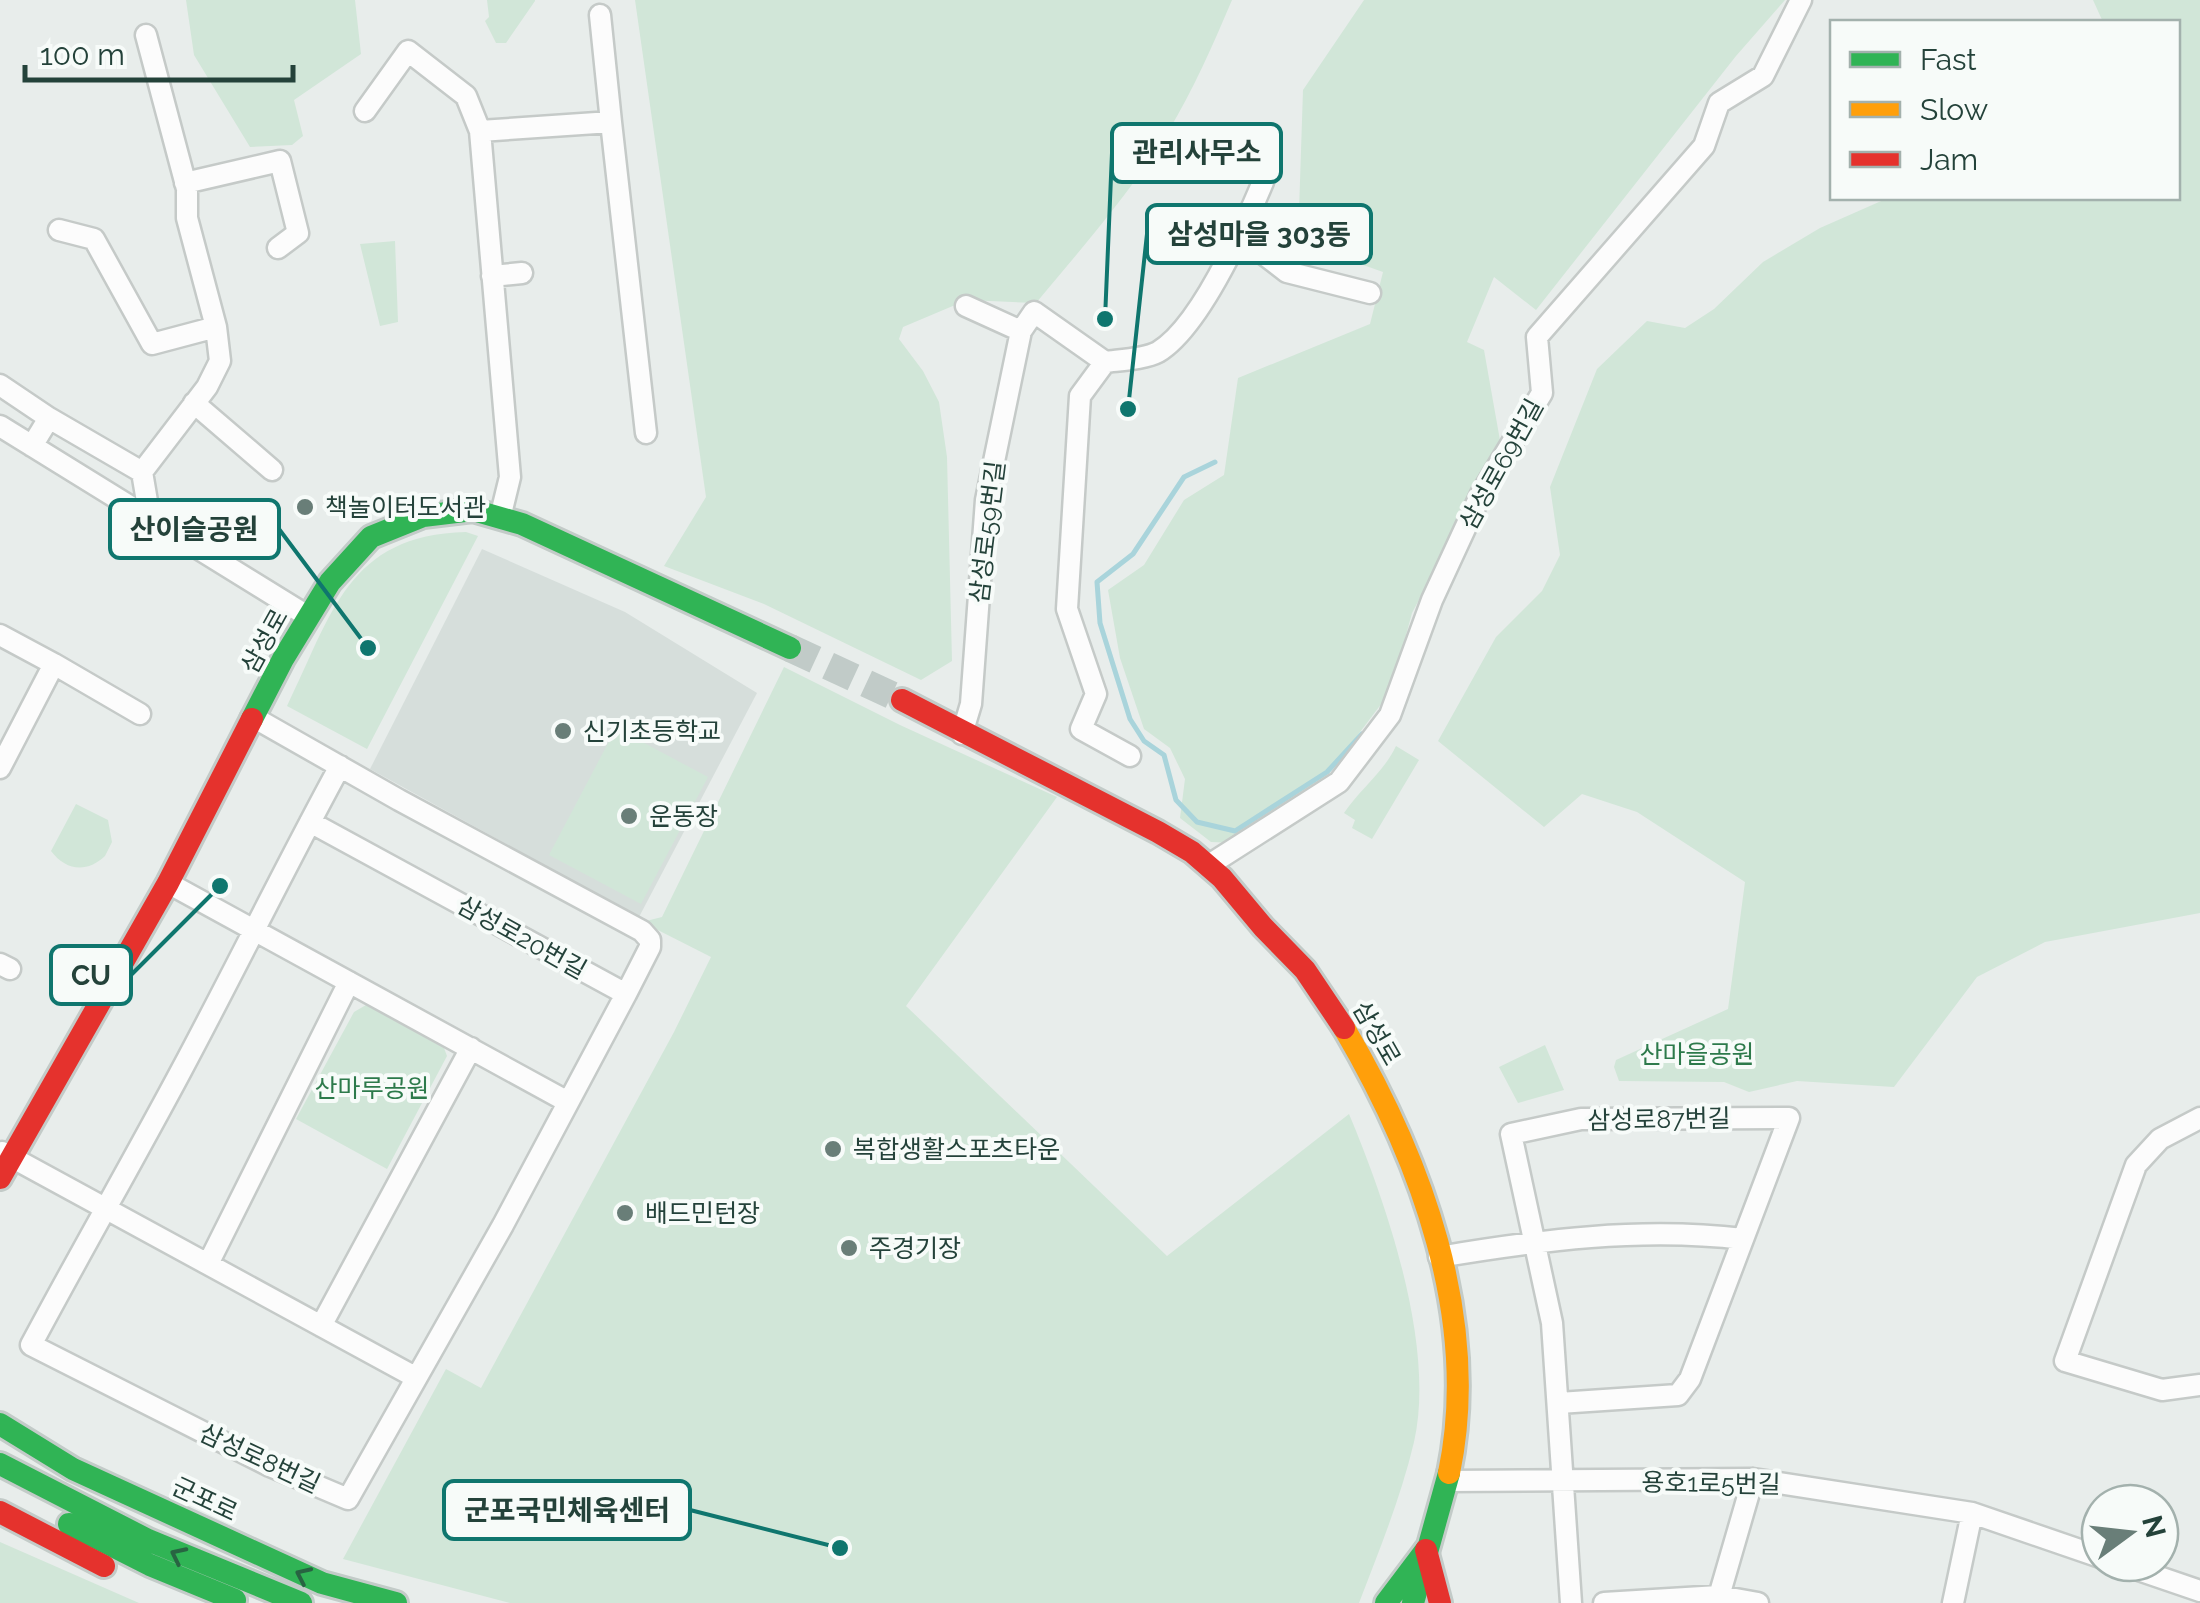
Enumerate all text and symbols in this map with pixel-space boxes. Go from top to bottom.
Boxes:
scale bar [25,20,292,82]
legend [1830,20,2180,200]
text: 100 m [40,37,125,72]
text: Fast [1920,42,1977,77]
text: Slow [1920,92,1988,127]
callout: 관리사무소 [1112,124,1281,182]
text: 관리사무소 [1133,136,1261,169]
text: Jam [1920,142,1978,177]
callout: 삼성마을 303동 [1147,205,1371,263]
text: 삼성마을 303동 [1167,218,1351,251]
street label: 삼성로69번길 [1453,393,1549,535]
street label: 삼성로59번길 [963,459,1011,605]
place label: 책놀이터도서관 [325,492,486,522]
marker: 책놀이터도서관 [294,496,316,518]
callout: 산이슬공원 [110,500,279,558]
text: 산이슬공원 [130,513,258,546]
street label: 삼성로 [234,604,294,678]
place label: 신기초등학교 [583,716,721,746]
marker: 신기초등학교 [552,720,574,742]
place label: 운동장 [649,801,718,831]
marker: 운동장 [618,805,640,827]
street label: 삼성로20번길 [452,889,592,985]
callout: CU [51,946,131,1004]
text: CU [71,959,111,992]
street label: 삼성로 [1347,996,1407,1070]
park label: 산마을공원 [1639,1039,1755,1069]
park label: 산마루공원 [314,1073,430,1103]
street label: 삼성로87번길 [1587,1103,1731,1135]
place label: 복합생활스포츠타운 [853,1134,1060,1164]
marker: 복합생활스포츠타운 [822,1138,844,1160]
place label: 배드민턴장 [645,1198,760,1228]
marker: 배드민턴장 [614,1202,636,1224]
place label: 주경기장 [869,1233,961,1263]
marker: 주경기장 [838,1237,860,1259]
street label: 삼성로8번길 [195,1417,325,1499]
street label: 용호1로5번길 [1641,1467,1781,1499]
street label: 군포로 [167,1471,243,1527]
callout: 군포국민체육센터 [444,1481,690,1539]
north arrow [2080,1483,2180,1583]
text: 군포국민체육센터 [464,1494,670,1527]
text: N [2135,1512,2172,1541]
one-way arrow [170,1547,188,1567]
one-way arrow [296,1567,314,1587]

